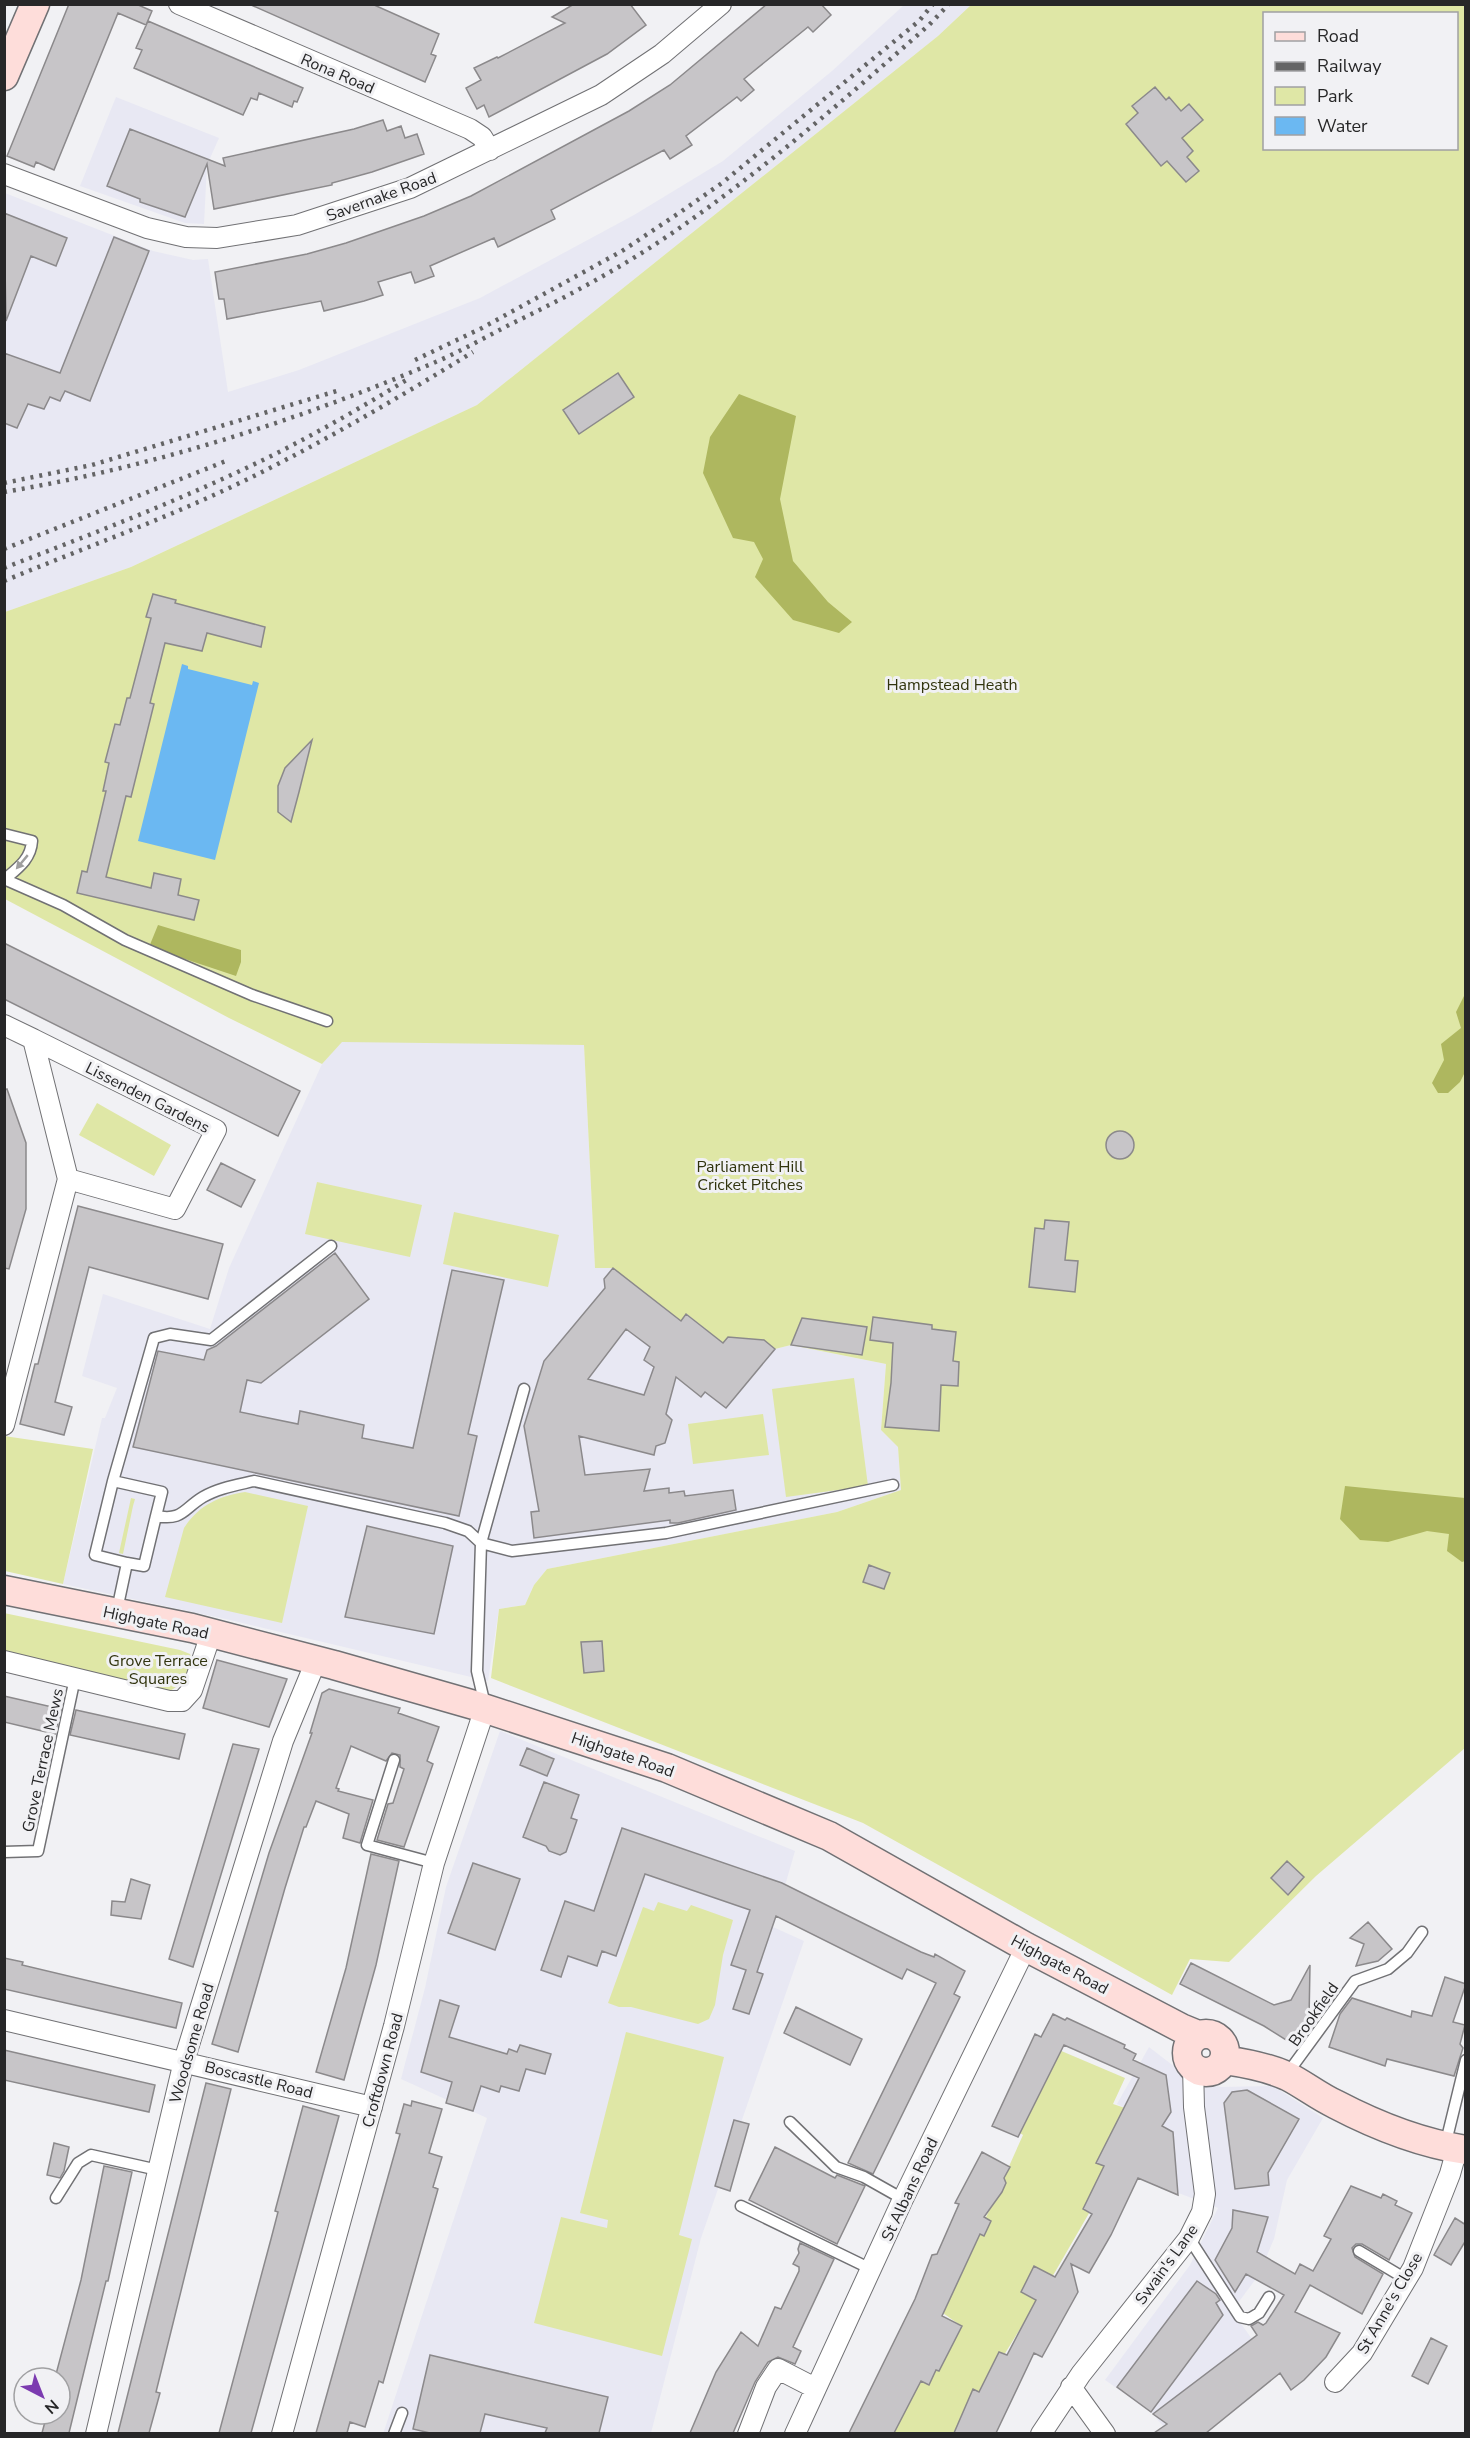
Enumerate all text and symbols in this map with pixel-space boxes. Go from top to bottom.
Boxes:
legend [1263,12,1458,150]
text: Road [1317,24,1359,48]
street label: Rona Road [297,48,378,99]
text: Railway [1317,54,1382,78]
text: Park [1317,84,1354,108]
text: Water [1317,114,1368,138]
street label: Savernake Road [323,167,440,227]
park label: Hampstead Heath [886,674,1018,696]
one-way arrow [16,854,29,869]
street label: Lissenden Gardens [82,1057,213,1139]
park label: Parliament Hill Cricket Pitches [696,1156,804,1196]
street label: Highgate Road [101,1601,211,1645]
park label: Grove Terrace Squares [108,1650,208,1690]
street label: Grove Terrace Mews [17,1686,69,1834]
street label: Highgate Road [568,1727,677,1783]
street label: Highgate Road [1007,1930,1112,2000]
street label: Brookfield [1284,1978,1344,2051]
street label: Woodsome Road [164,1981,220,2106]
street label: Croftdown Road [357,2011,409,2130]
street label: Boscastle Road [202,2056,315,2104]
street label: St Albans Road [876,2134,944,2245]
street label: Swain's Lane [1130,2220,1203,2309]
street label: St Anne's Close [1352,2249,1428,2358]
north arrow [12,2366,72,2426]
text: N [40,2394,63,2419]

